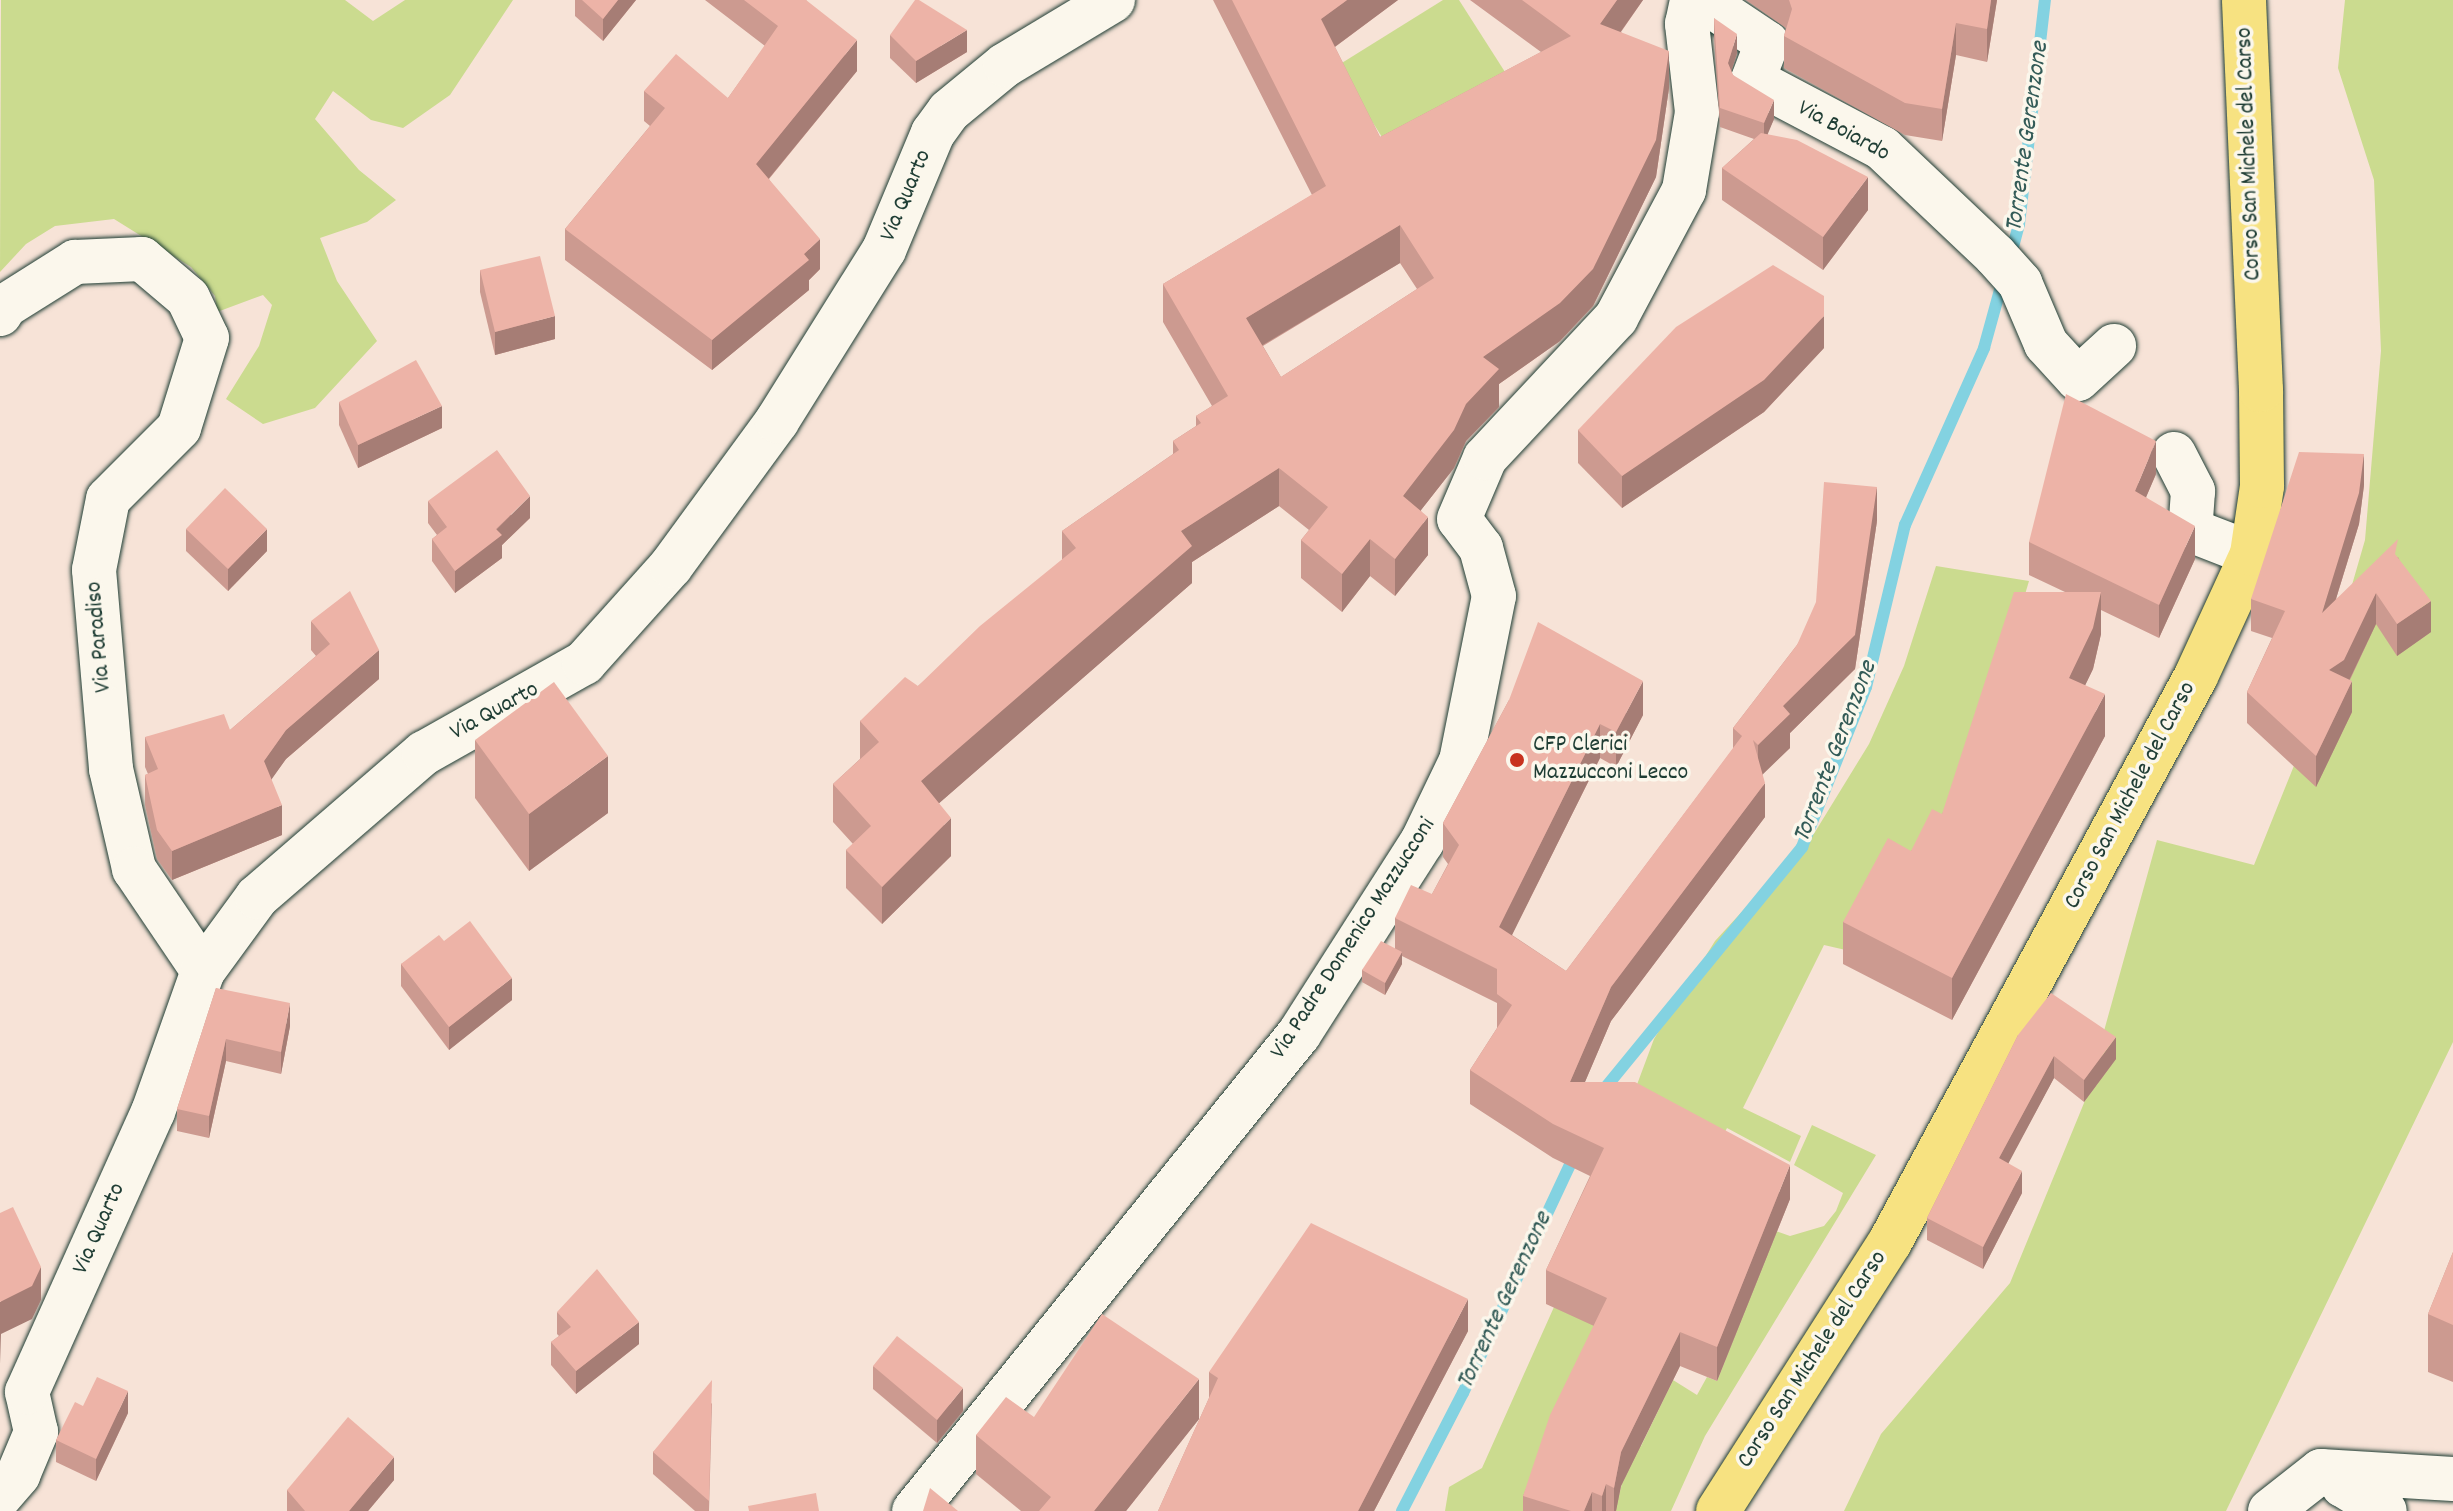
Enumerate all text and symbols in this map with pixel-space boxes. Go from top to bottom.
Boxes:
street label: Corso San Michele del Carso [2231,27,2269,281]
water label: Torrente Gerenzone [1999,40,2057,234]
street label: Via Boiardo [1792,95,1894,169]
street label: Via Quarto [875,146,939,246]
street label: Via Paradiso [81,580,119,694]
water label: Torrente Gerenzone [1787,657,1885,847]
street label: Via Quarto [446,676,544,748]
street label: Corso San Michele del Carso [2059,677,2203,915]
place label: CFP Clerici Mazzucconi Lecco [1533,732,1688,788]
marker: CFP Clerici Mazzucconi Lecco [1508,751,1526,769]
street label: Via Padre Domenico Mazzucconi [1265,813,1443,1065]
street label: Via Quarto [67,1179,133,1279]
water label: Torrente Gerenzone [1450,1207,1560,1395]
street label: Corso San Michele del Carso [1732,1246,1894,1474]

